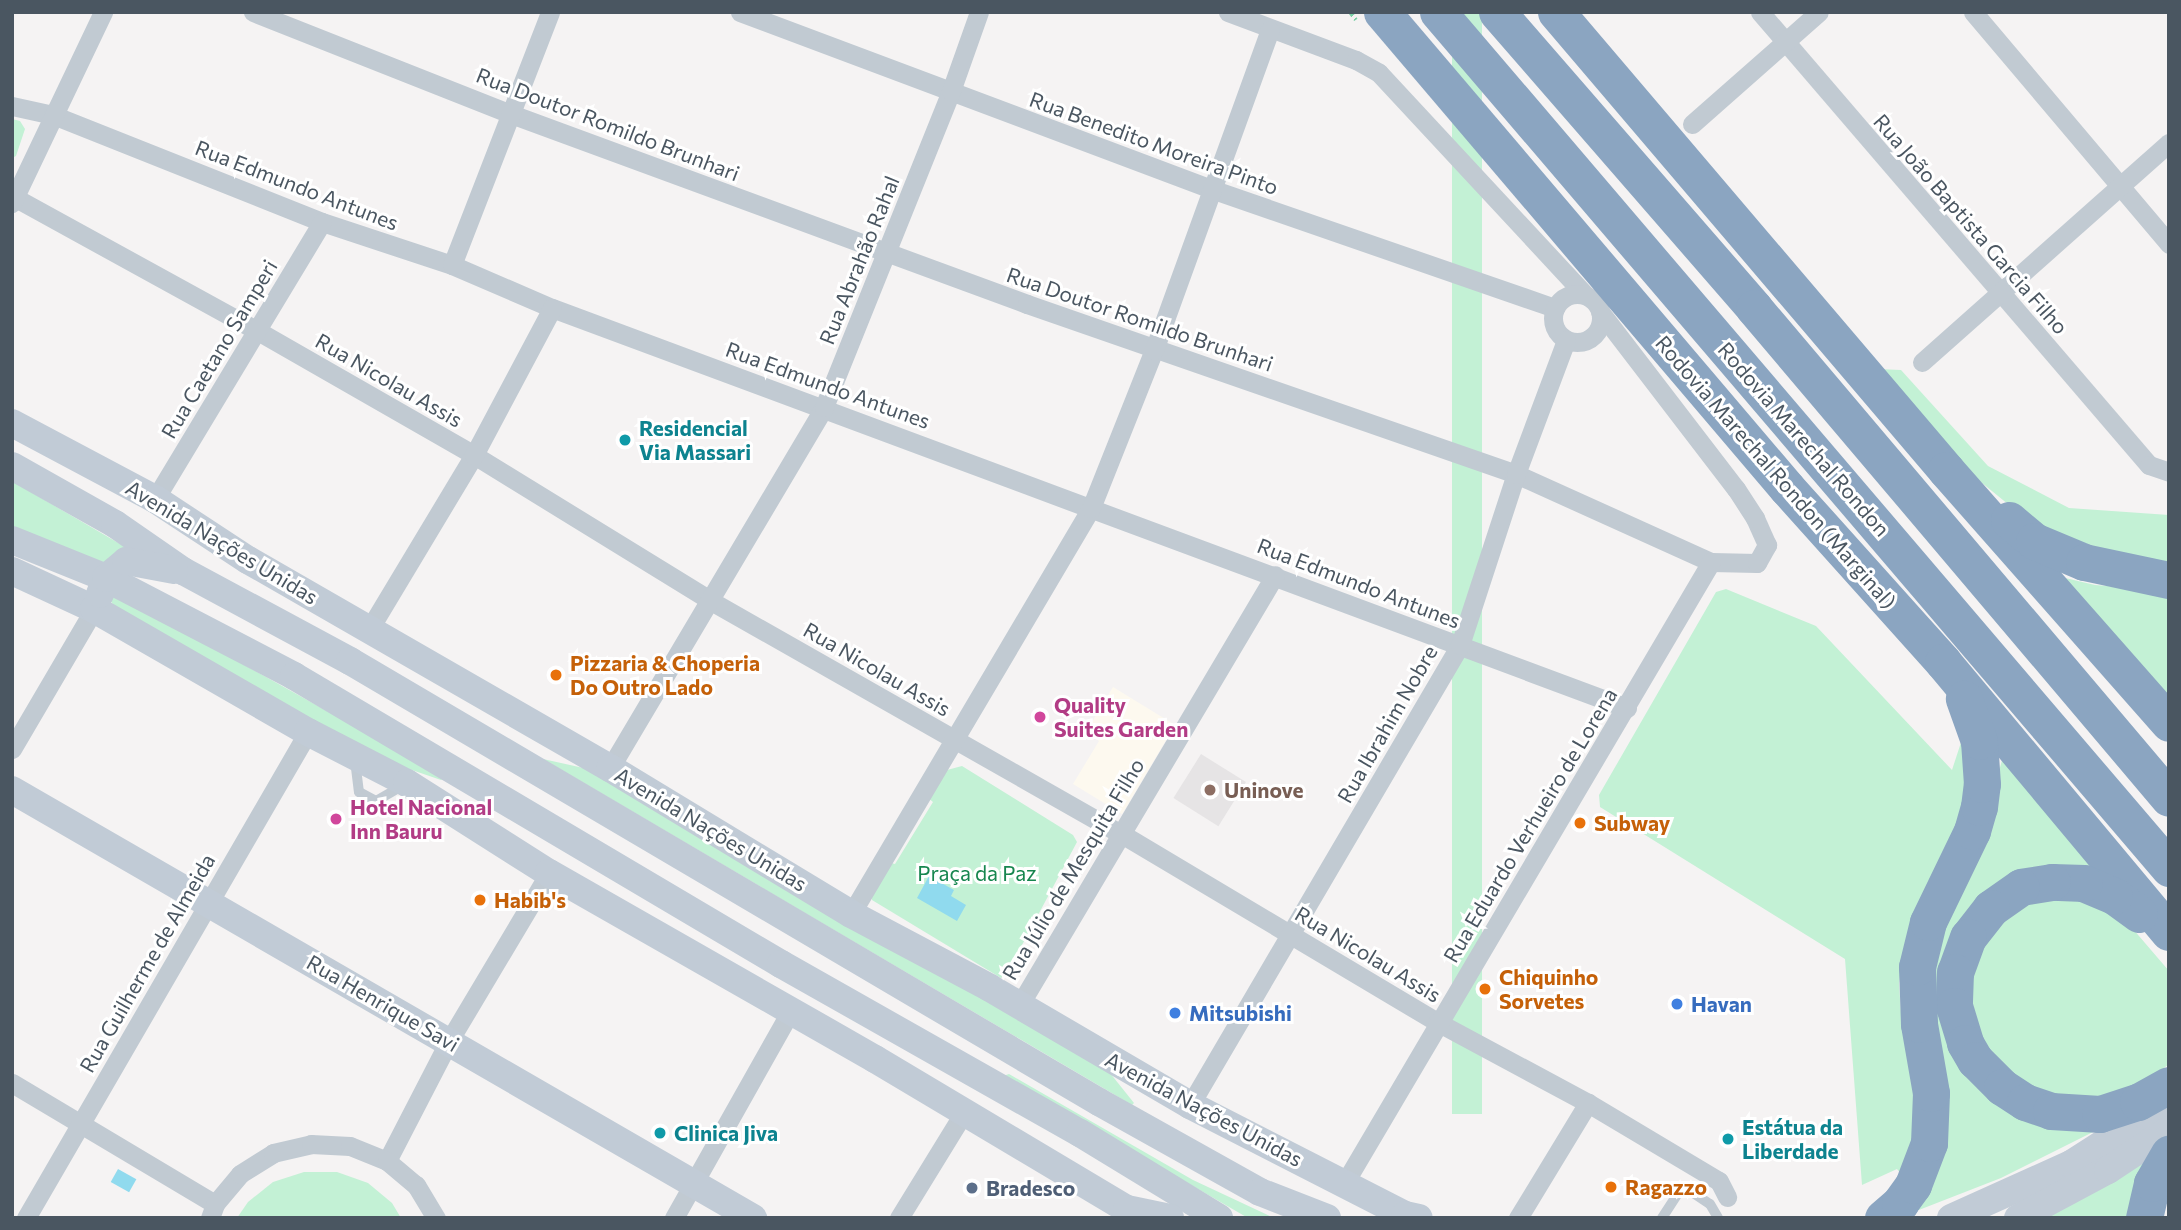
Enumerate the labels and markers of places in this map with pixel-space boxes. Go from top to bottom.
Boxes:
place label: Residencial Via Massari [639,415,751,465]
marker: Residencial Via Massari [617,432,633,448]
place label: Pizzaria & Choperia Do Outro Lado [570,650,760,700]
marker: Pizzaria & Choperia Do Outro Lado [548,667,564,683]
place label: Quality Suites Garden [1054,692,1188,742]
marker: Quality Suites Garden [1032,709,1048,725]
place label: Uninove [1224,777,1304,803]
marker: Uninove [1202,782,1218,798]
place label: Hotel Nacional Inn Bauru [350,794,492,844]
place label: Subway [1594,810,1670,836]
marker: Hotel Nacional Inn Bauru [328,811,344,827]
marker: Subway [1572,815,1588,831]
place label: Habib's [494,887,566,913]
marker: Habib's [472,892,488,908]
place label: Chiquinho Sorvetes [1499,964,1598,1014]
marker: Chiquinho Sorvetes [1477,981,1493,997]
place label: Havan [1691,991,1752,1017]
marker: Havan [1669,996,1685,1012]
place label: Mitsubishi [1189,1000,1292,1026]
marker: Mitsubishi [1167,1005,1183,1021]
place label: Estátua da Liberdade [1742,1114,1843,1164]
place label: Clinica Jiva [674,1120,778,1146]
marker: Clinica Jiva [652,1125,668,1141]
marker: Estátua da Liberdade [1720,1131,1736,1147]
place label: Ragazzo [1625,1174,1707,1200]
place label: Bradesco [986,1175,1075,1201]
marker: Ragazzo [1603,1179,1619,1195]
marker: Bradesco [964,1180,980,1196]

